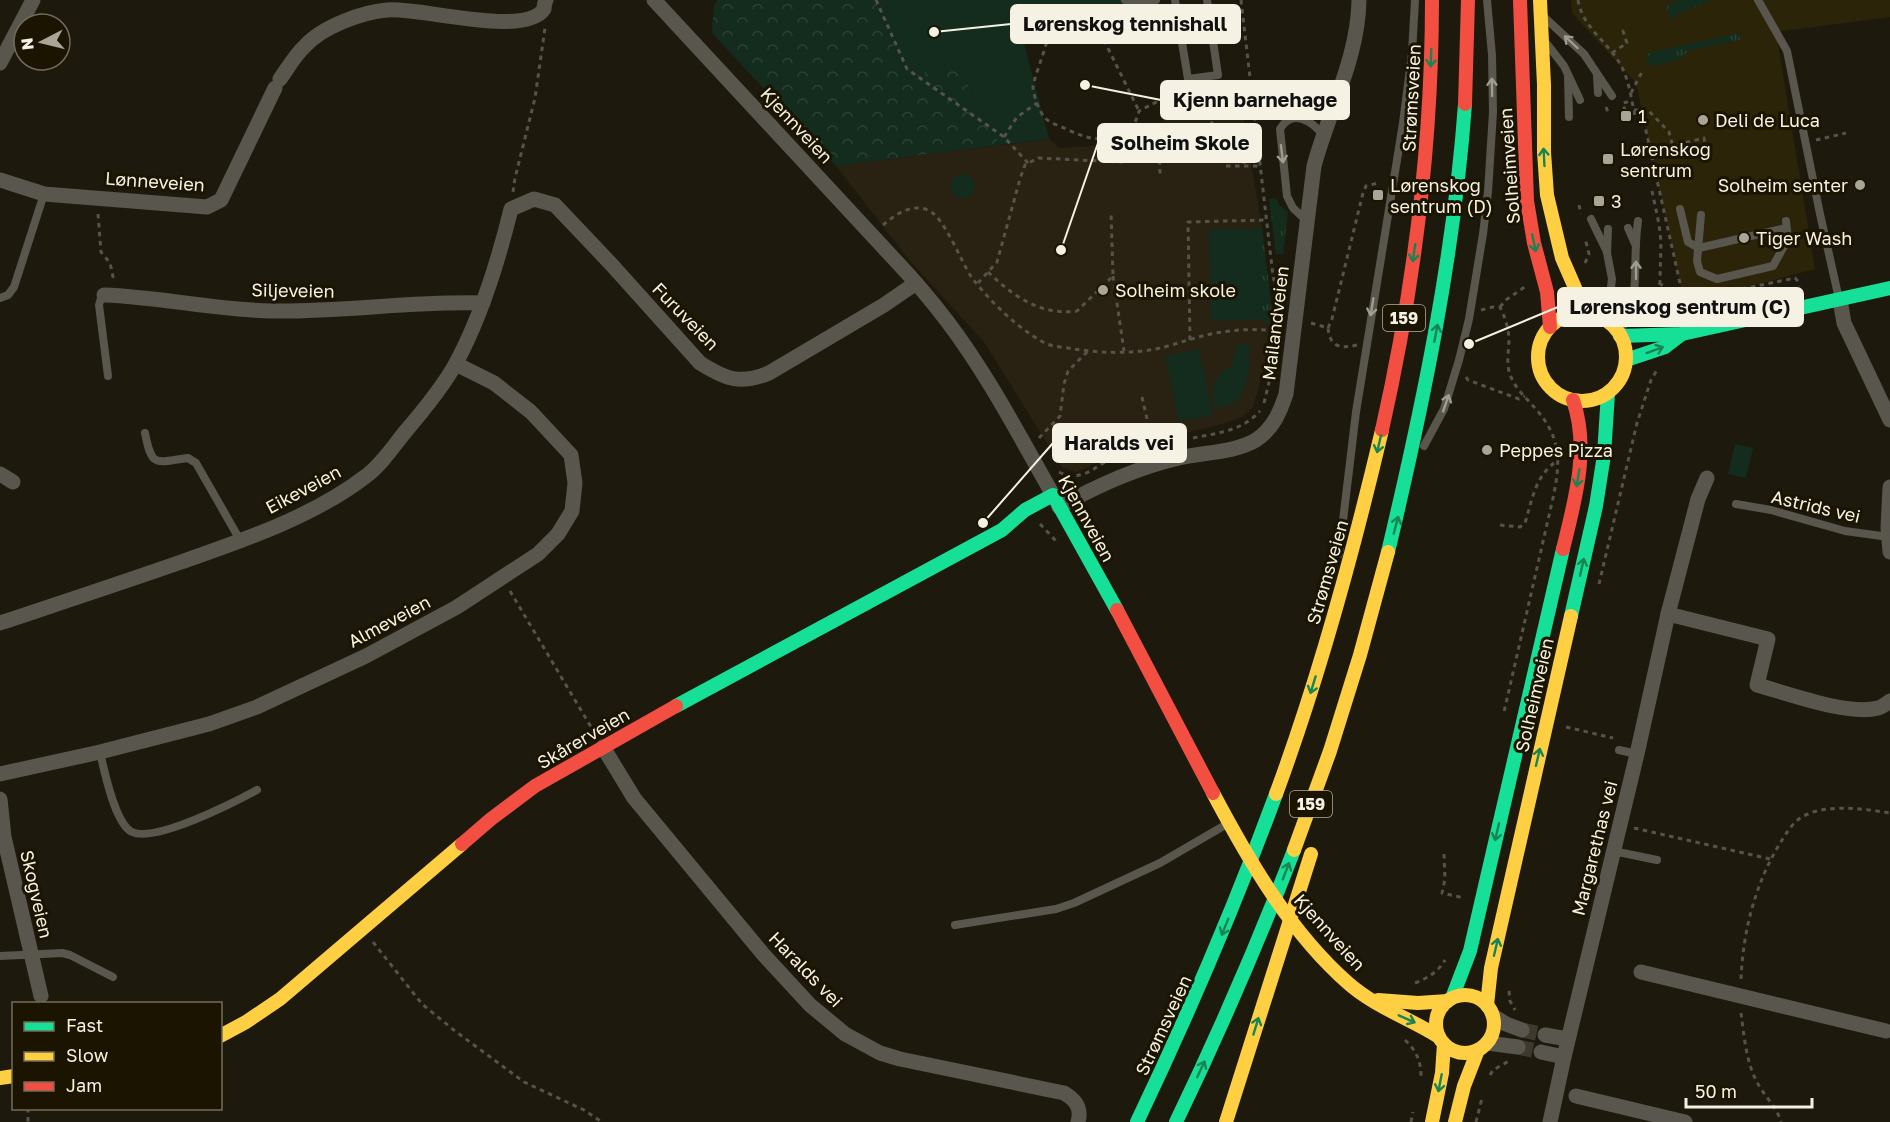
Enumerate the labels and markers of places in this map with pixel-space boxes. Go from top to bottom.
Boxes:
callout: Lørenskog tennishall [1011,5,1240,43]
callout: Kjenn barnehage [1161,81,1349,119]
place label: 1 [1638,105,1647,127]
marker: 1 [1619,109,1633,123]
place label: Deli de Luca [1715,109,1820,131]
marker: Deli de Luca [1696,113,1710,127]
callout: Solheim Skole [1098,124,1261,162]
place label: Lørenskog sentrum [1620,138,1711,181]
marker: Lørenskog sentrum [1601,152,1615,166]
place label: Lørenskog sentrum (D) [1390,174,1493,217]
place label: Solheim senter [1718,174,1848,196]
marker: Solheim senter [1853,178,1867,192]
marker: Lørenskog sentrum (D) [1371,188,1385,202]
place label: 3 [1611,190,1622,212]
marker: 3 [1592,194,1606,208]
place label: Tiger Wash [1756,227,1852,249]
marker: Tiger Wash [1737,231,1751,245]
place label: Solheim skole [1115,279,1236,301]
marker: Solheim skole [1096,283,1110,297]
callout: Lørenskog sentrum (C) [1558,288,1803,326]
callout: Haralds vei [1053,424,1186,462]
place label: Peppes Pizza [1499,439,1613,461]
marker: Peppes Pizza [1480,443,1494,457]

